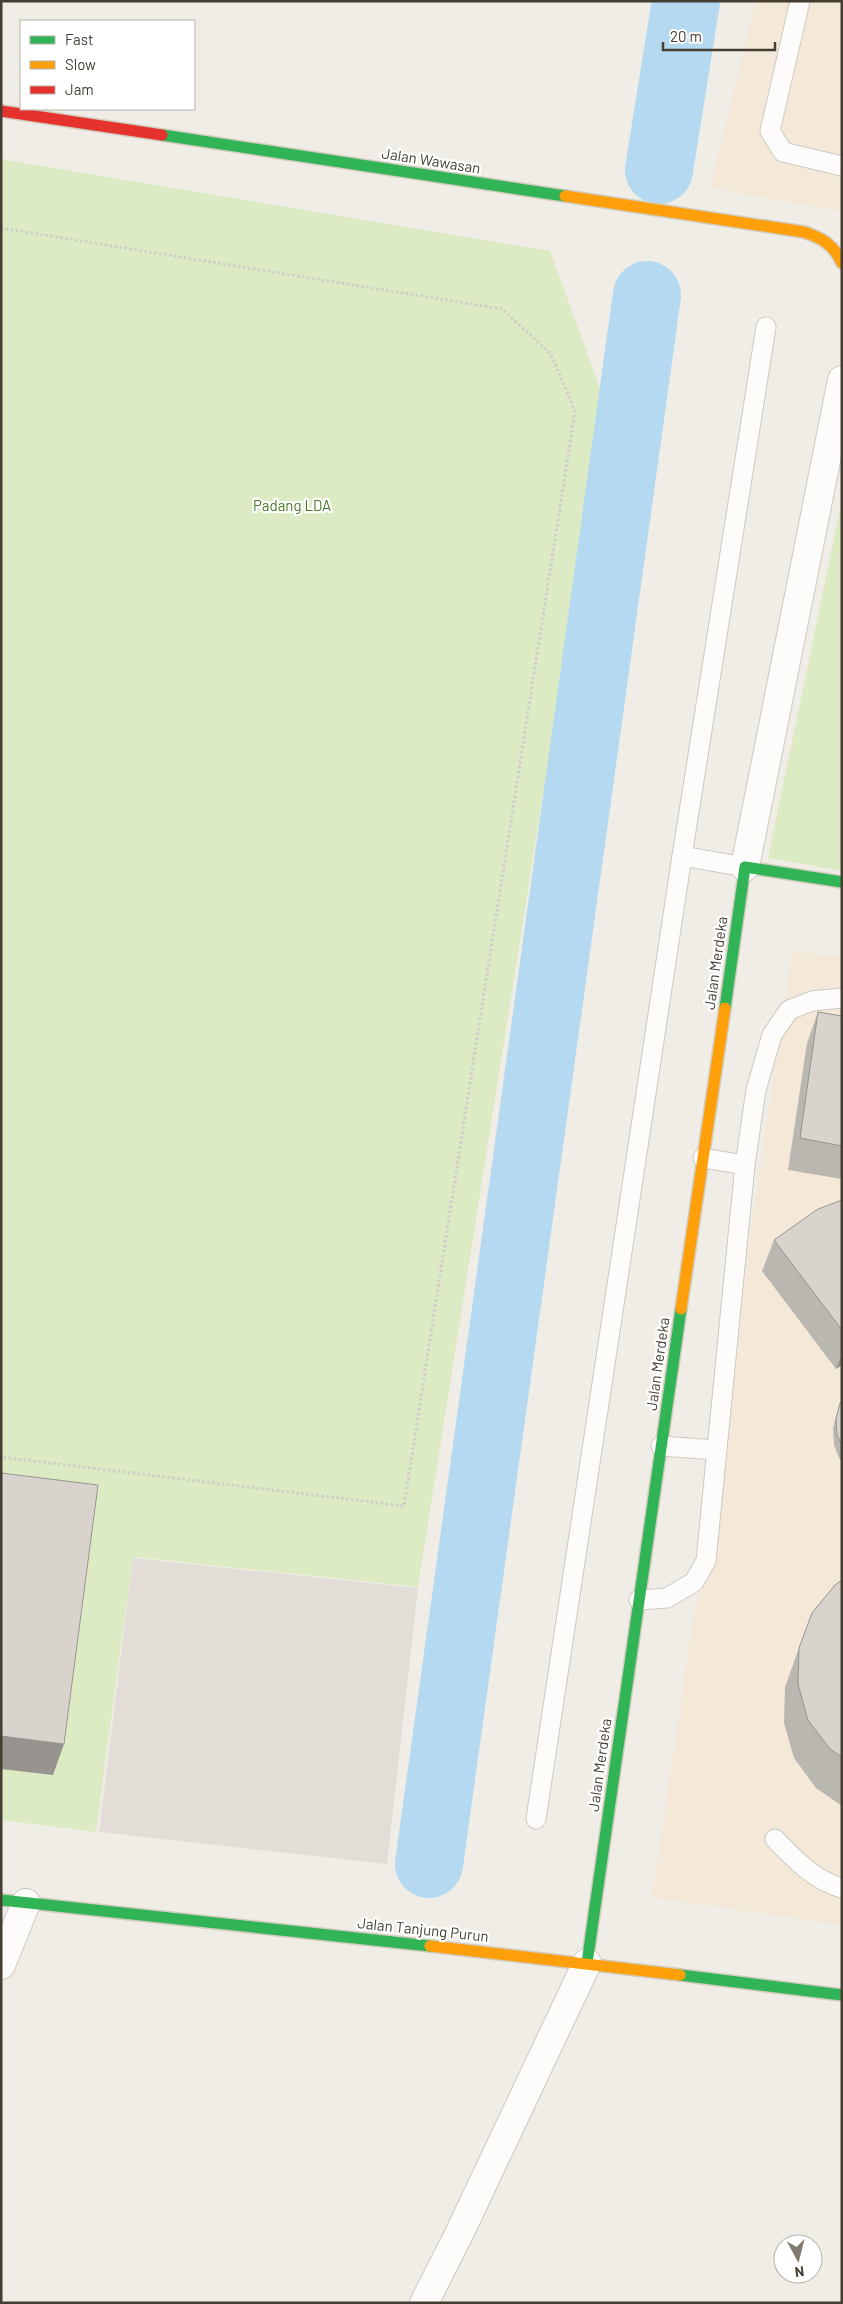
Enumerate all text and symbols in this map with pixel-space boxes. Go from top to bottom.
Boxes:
legend [20,20,195,110]
scale bar [663,20,776,52]
text: 20 m [670,27,702,45]
text: Fast [65,30,93,48]
text: Slow [65,55,96,73]
text: Jam [65,80,94,98]
street label: Jalan Wawasan [380,143,482,177]
park label: Padang LDA [253,496,331,514]
street label: Jalan Merdeka [700,915,730,1011]
street label: Jalan Merdeka [642,1316,672,1412]
street label: Jalan Merdeka [584,1717,614,1813]
street label: Jalan Tanjung Purun [357,1913,490,1945]
north arrow [773,2234,823,2284]
text: N [794,2263,805,2281]

